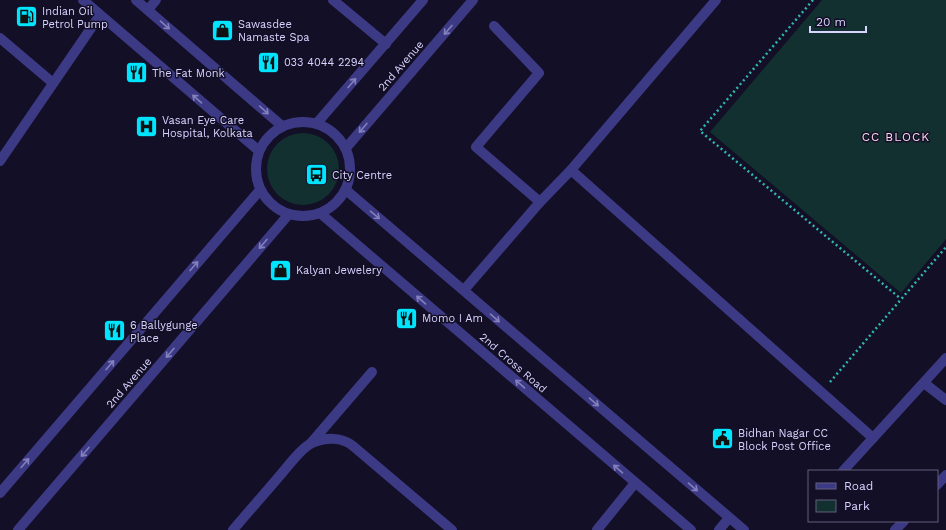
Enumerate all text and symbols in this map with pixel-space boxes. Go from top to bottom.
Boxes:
fuel station icon: Indian Oil Petrol Pump [13,4,39,30]
place label: Indian Oil Petrol Pump [42,5,108,31]
scale bar [810,8,866,34]
text: 20 m [816,15,846,29]
shop icon: Sawasdee Namaste Spa [210,17,236,43]
place label: Sawasdee Namaste Spa [238,18,310,44]
one-way arrow [160,21,171,30]
one-way arrow [443,24,452,35]
street label: 2nd Avenue [376,38,426,94]
restaurant icon: 033 4044 2294 [255,49,281,75]
place label: 033 4044 2294 [284,56,365,69]
restaurant icon: The Fat Monk [123,60,149,86]
place label: The Fat Monk [152,67,225,80]
one-way arrow [347,78,356,88]
one-way arrow [192,94,202,103]
one-way arrow [259,105,269,115]
hospital icon: Vasan Eye Care Hospital, Kolkata [133,113,159,139]
place label: Vasan Eye Care Hospital, Kolkata [162,114,253,140]
one-way arrow [359,123,368,134]
district label: CC BLOCK [862,130,930,144]
bus stop icon: City Centre [303,162,329,188]
place label: City Centre [332,169,392,182]
one-way arrow [370,210,381,219]
one-way arrow [259,239,268,249]
shop icon: Kalyan Jewelery [268,257,294,283]
one-way arrow [190,261,199,271]
place label: Kalyan Jewelery [296,264,382,277]
one-way arrow [416,295,426,305]
restaurant icon: Momo I Am [393,305,419,331]
place label: Momo I Am [422,312,483,325]
one-way arrow [490,313,501,322]
restaurant icon: 6 Ballygunge Place [102,318,128,344]
place label: 6 Ballygunge Place [130,319,198,345]
street label: 2nd Cross Road [477,330,549,396]
one-way arrow [165,348,174,358]
street label: 2nd Avenue [104,355,154,411]
one-way arrow [105,359,114,370]
one-way arrow [514,380,525,389]
one-way arrow [589,398,600,407]
public building icon: Bidhan Nagar CC Block Post Office [710,426,736,452]
place label: Bidhan Nagar CC Block Post Office [738,427,831,453]
one-way arrow [81,447,90,457]
one-way arrow [21,458,30,469]
one-way arrow [614,465,624,474]
legend [808,470,938,522]
text: Road [844,479,873,493]
one-way arrow [688,482,698,491]
text: Park [844,499,870,513]

